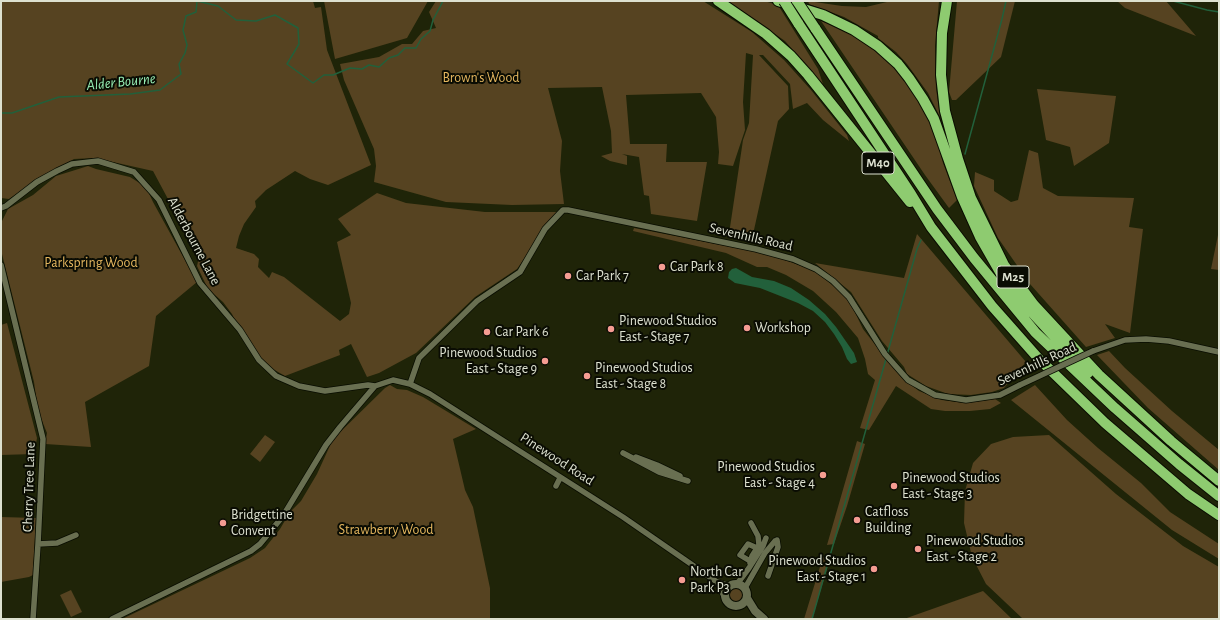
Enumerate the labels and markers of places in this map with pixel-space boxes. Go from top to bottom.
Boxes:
place label: Car Park 8 [670,259,724,275]
marker: Car Park 8 [657,262,667,272]
place label: Car Park 7 [576,268,629,284]
marker: Car Park 7 [563,271,573,281]
place label: Pinewood Studios East - Stage 7 [619,313,717,346]
place label: Workshop [755,320,811,336]
marker: Workshop [742,323,752,333]
place label: Car Park 6 [495,324,548,340]
marker: Pinewood Studios East - Stage 7 [606,324,616,334]
marker: Car Park 6 [482,327,492,337]
place label: Pinewood Studios East - Stage 9 [439,345,537,378]
marker: Pinewood Studios East - Stage 9 [540,356,550,366]
place label: Pinewood Studios East - Stage 8 [595,360,693,392]
marker: Pinewood Studios East - Stage 8 [582,371,592,381]
place label: Pinewood Studios East - Stage 4 [717,459,815,492]
marker: Pinewood Studios East - Stage 4 [818,470,828,480]
place label: Pinewood Studios East - Stage 3 [902,470,1000,502]
marker: Pinewood Studios East - Stage 3 [889,481,899,491]
place label: Catfloss Building [865,504,911,536]
place label: Bridgettine Convent [231,507,293,540]
marker: Catfloss Building [852,515,862,525]
marker: Bridgettine Convent [218,518,228,528]
place label: Pinewood Studios East - Stage 2 [926,533,1024,566]
marker: Pinewood Studios East - Stage 2 [913,544,923,554]
place label: Pinewood Studios East - Stage 1 [768,553,866,586]
place label: North Car Park P3 [690,564,743,596]
marker: Pinewood Studios East - Stage 1 [869,564,879,574]
marker: North Car Park P3 [677,575,687,585]

